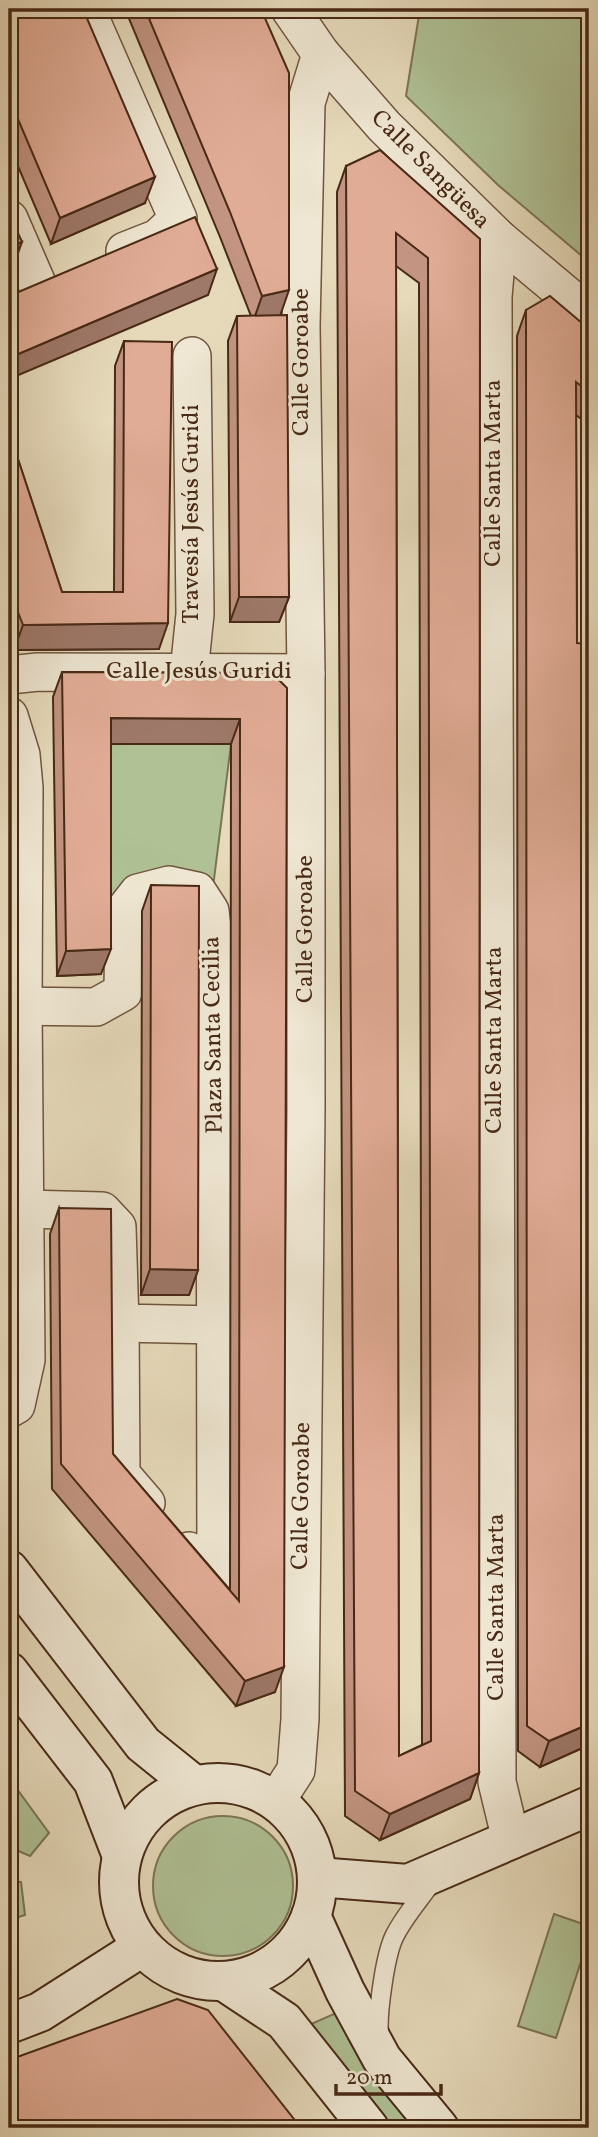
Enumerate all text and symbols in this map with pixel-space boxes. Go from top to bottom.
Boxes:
street label: Calle Sangüesa [362,102,498,238]
street label: Calle Goroabe [285,288,319,436]
street label: Calle Santa Marta [477,379,511,567]
street label: Travesía Jesús Guridi [175,404,209,624]
street label: Calle Jesús Guridi [106,655,292,689]
street label: Calle Goroabe [289,855,323,1003]
street label: Plaza Santa Cecilia [195,936,233,1134]
street label: Calle Santa Marta [478,946,512,1134]
street label: Calle Goroabe [284,1422,320,1570]
street label: Calle Santa Marta [480,1513,514,1701]
scale bar [336,2053,440,2097]
text: 20 m [346,2064,392,2093]

